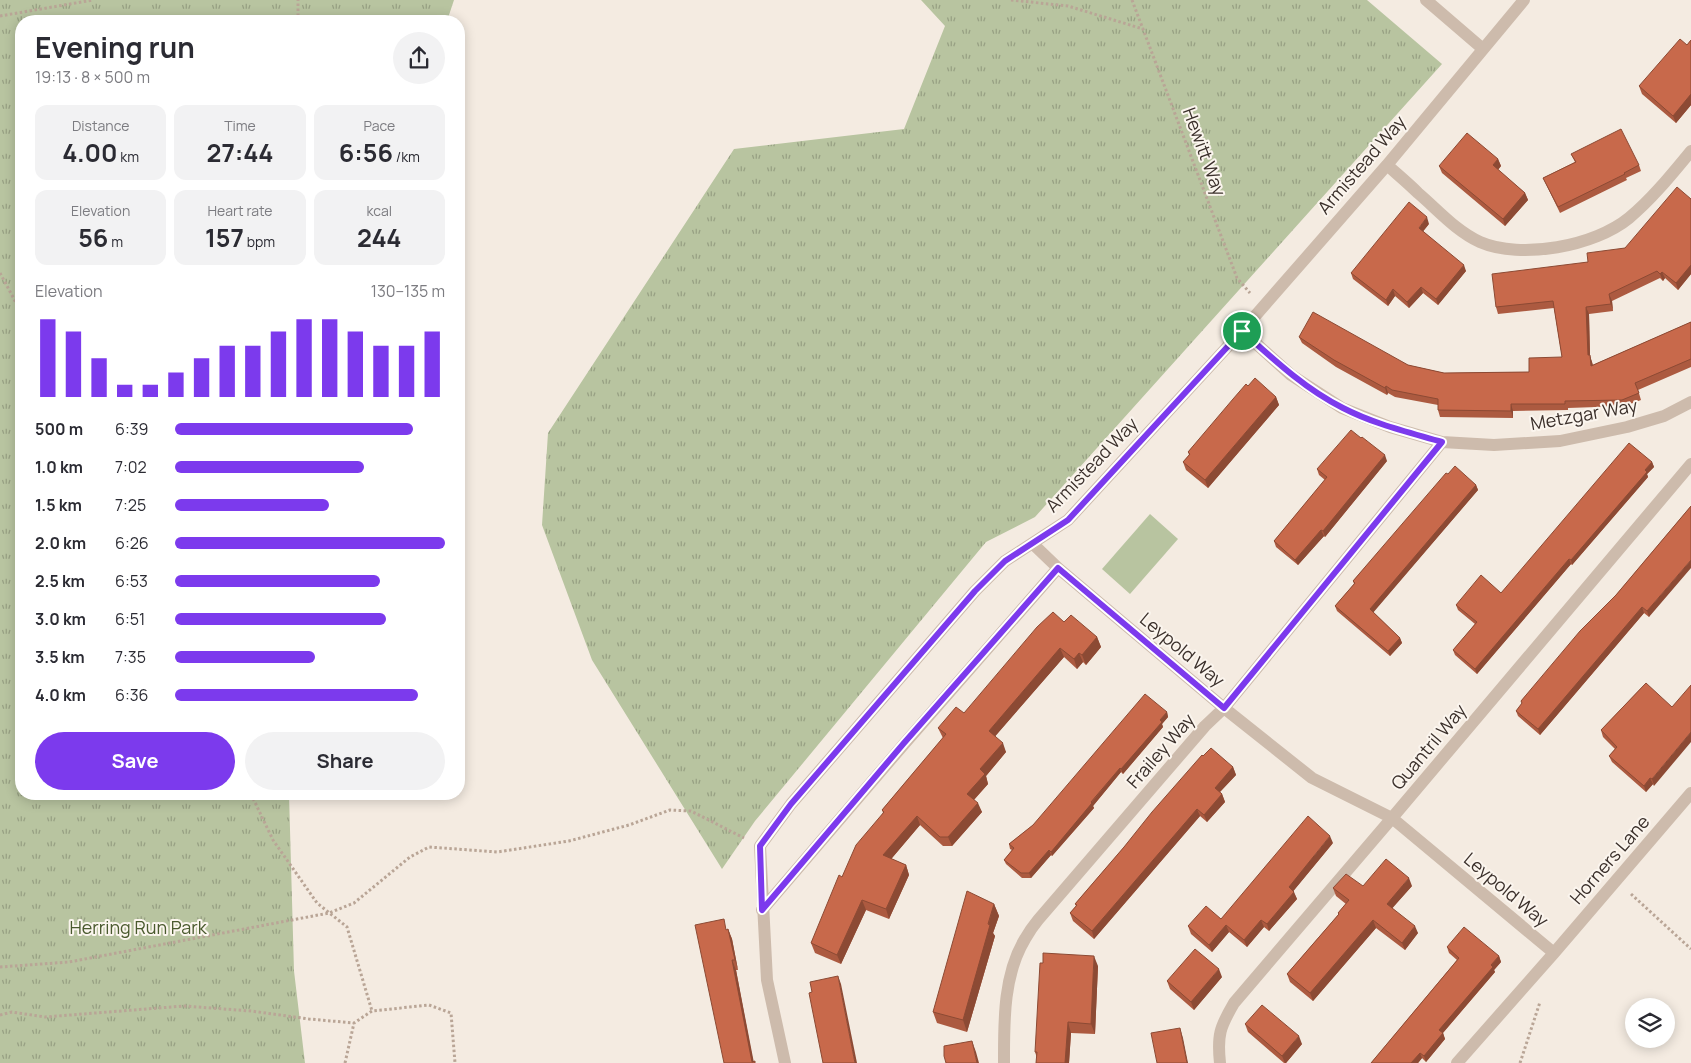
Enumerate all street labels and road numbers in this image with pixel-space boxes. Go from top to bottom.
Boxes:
street label: Hewitt Way [1178,104,1232,200]
street label: Armistead Way [1312,110,1411,219]
street label: Metzgar Way [1529,393,1640,435]
street label: Armistead Way [1040,411,1143,517]
street label: Leypold Way [1135,607,1230,692]
street label: Quantril Way [1385,698,1472,794]
street label: Frailey Way [1121,707,1200,793]
street label: Horners Lane [1564,810,1654,909]
street label: Leypold Way [1459,847,1554,932]

